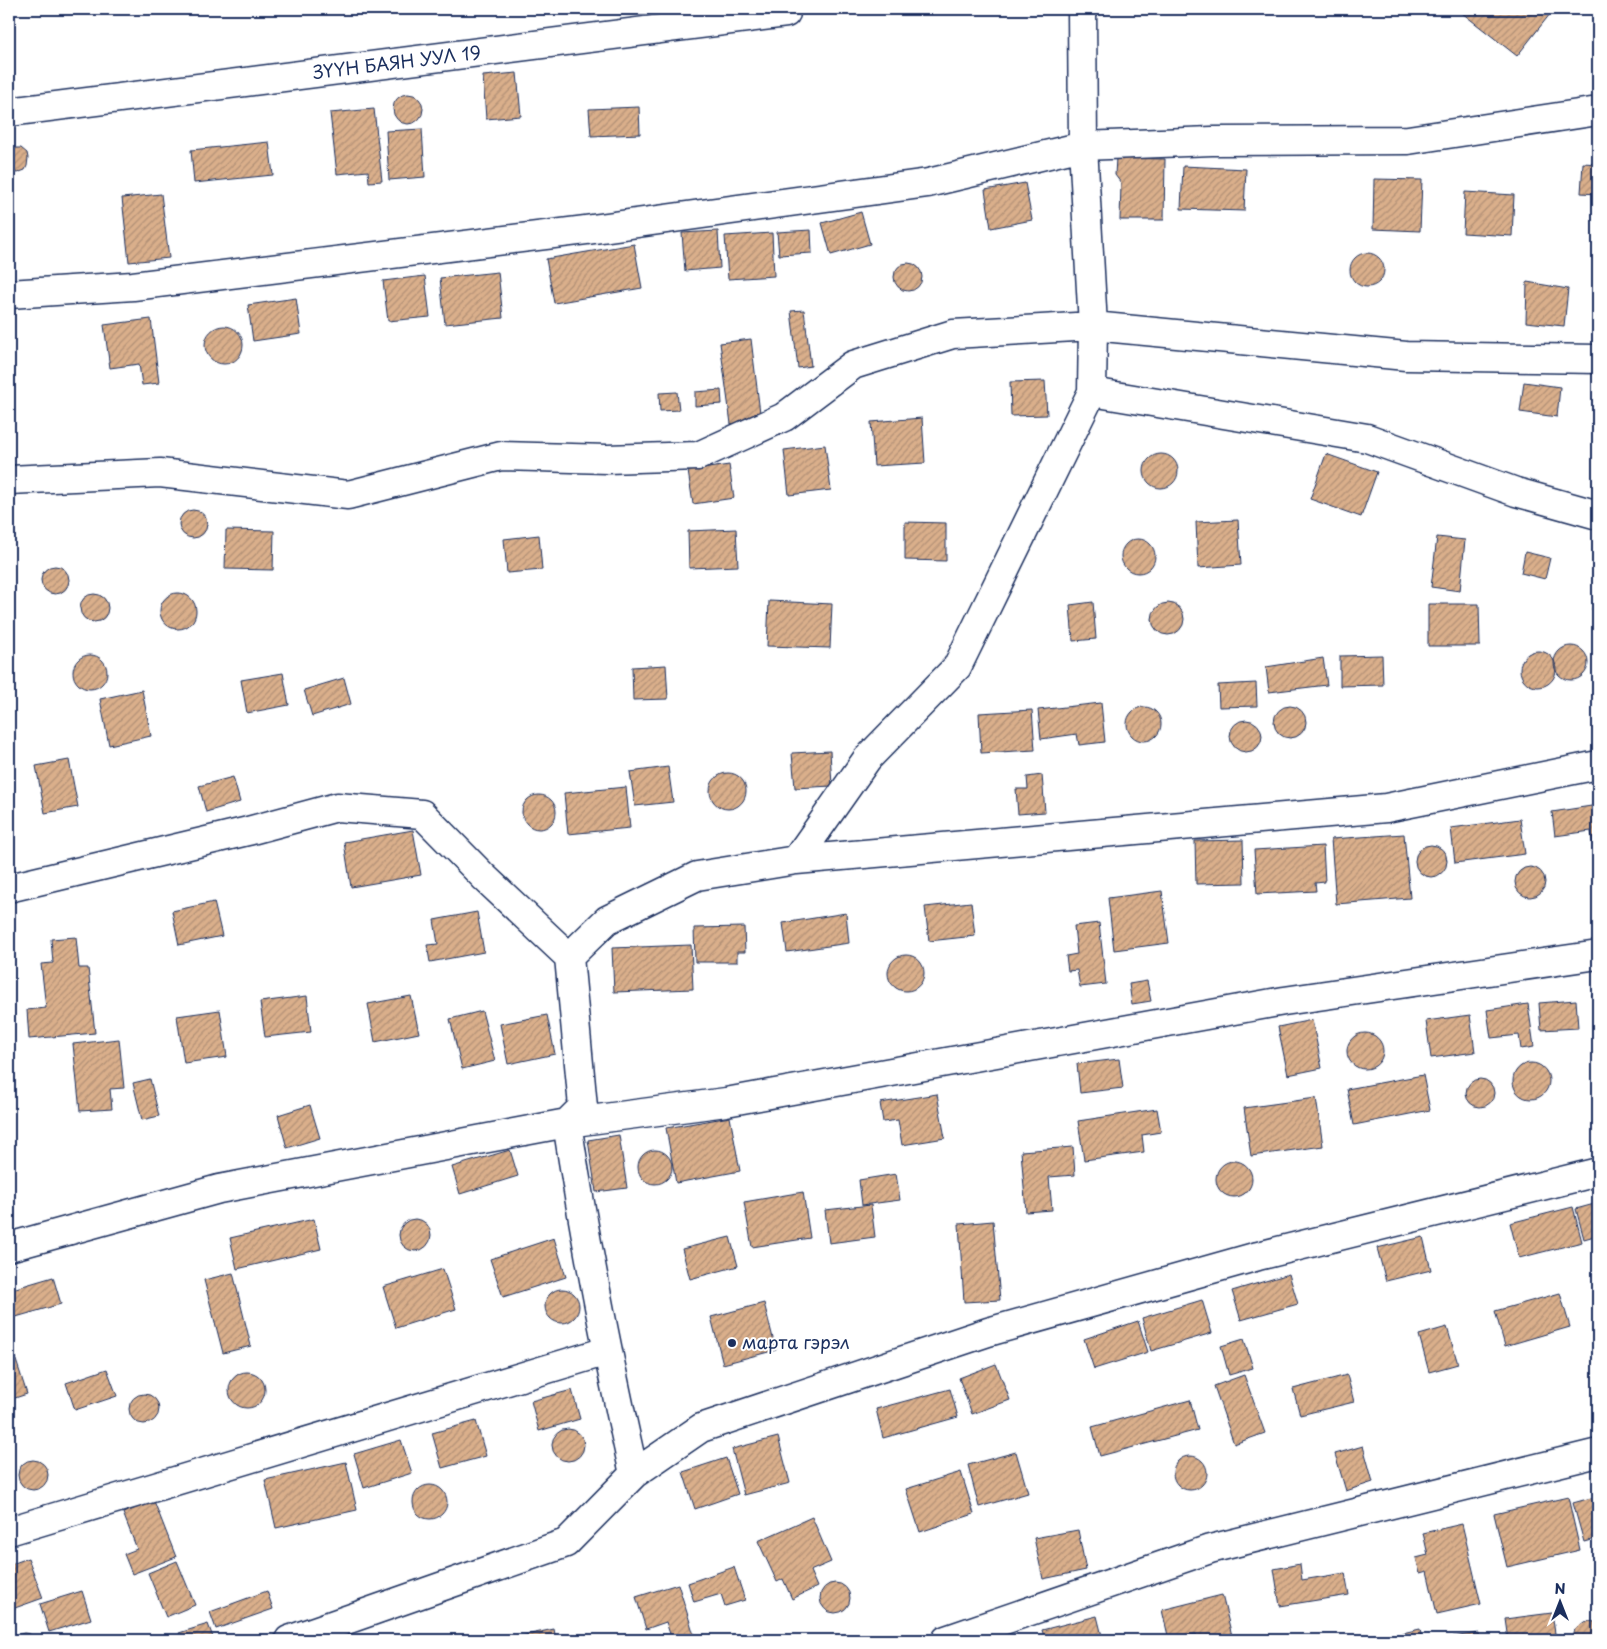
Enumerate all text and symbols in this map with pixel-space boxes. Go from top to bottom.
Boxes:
street label: ЗҮҮН БАЯН УУЛ 19 [311,38,482,85]
place label: марта гэрэл [742,1328,850,1355]
marker: марта гэрэл [726,1337,738,1349]
north arrow [1534,1576,1584,1626]
text: N [1554,1578,1566,1599]

